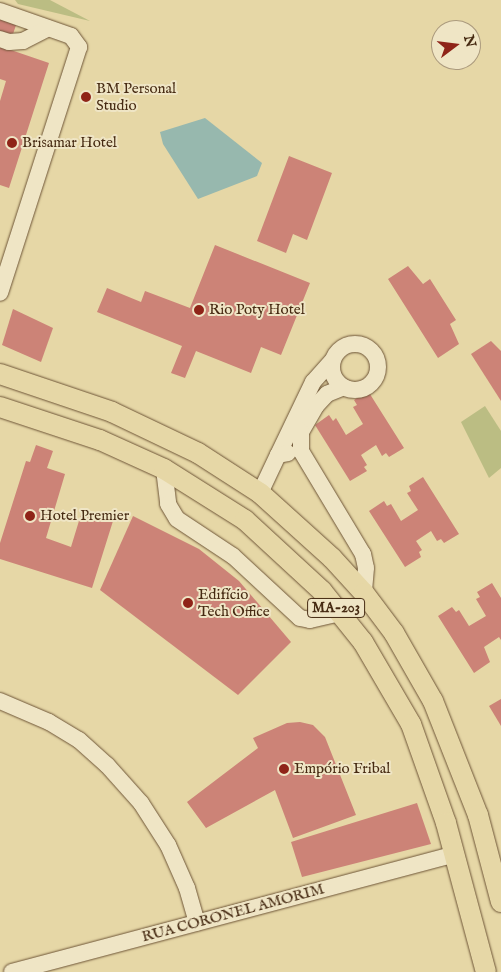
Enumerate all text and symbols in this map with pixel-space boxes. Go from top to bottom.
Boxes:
north arrow [431,20,481,70]
text: N [459,33,480,50]
place label: BM Personal Studio [96,79,176,114]
marker: BM Personal Studio [80,91,92,103]
place label: Brisamar Hotel [22,134,117,152]
marker: Brisamar Hotel [6,137,18,149]
place label: Rio Poty Hotel [209,301,305,319]
marker: Rio Poty Hotel [193,304,205,316]
place label: Hotel Premier [40,507,129,525]
marker: Hotel Premier [24,510,36,522]
place label: Edifício Tech Office [198,585,270,620]
road number: MA-203 [306,596,366,620]
marker: Edifício Tech Office [182,597,194,609]
place label: Empório Fribal [294,760,390,778]
marker: Empório Fribal [278,763,290,775]
street label: RUA CORONEL AMORIM [140,880,326,946]

